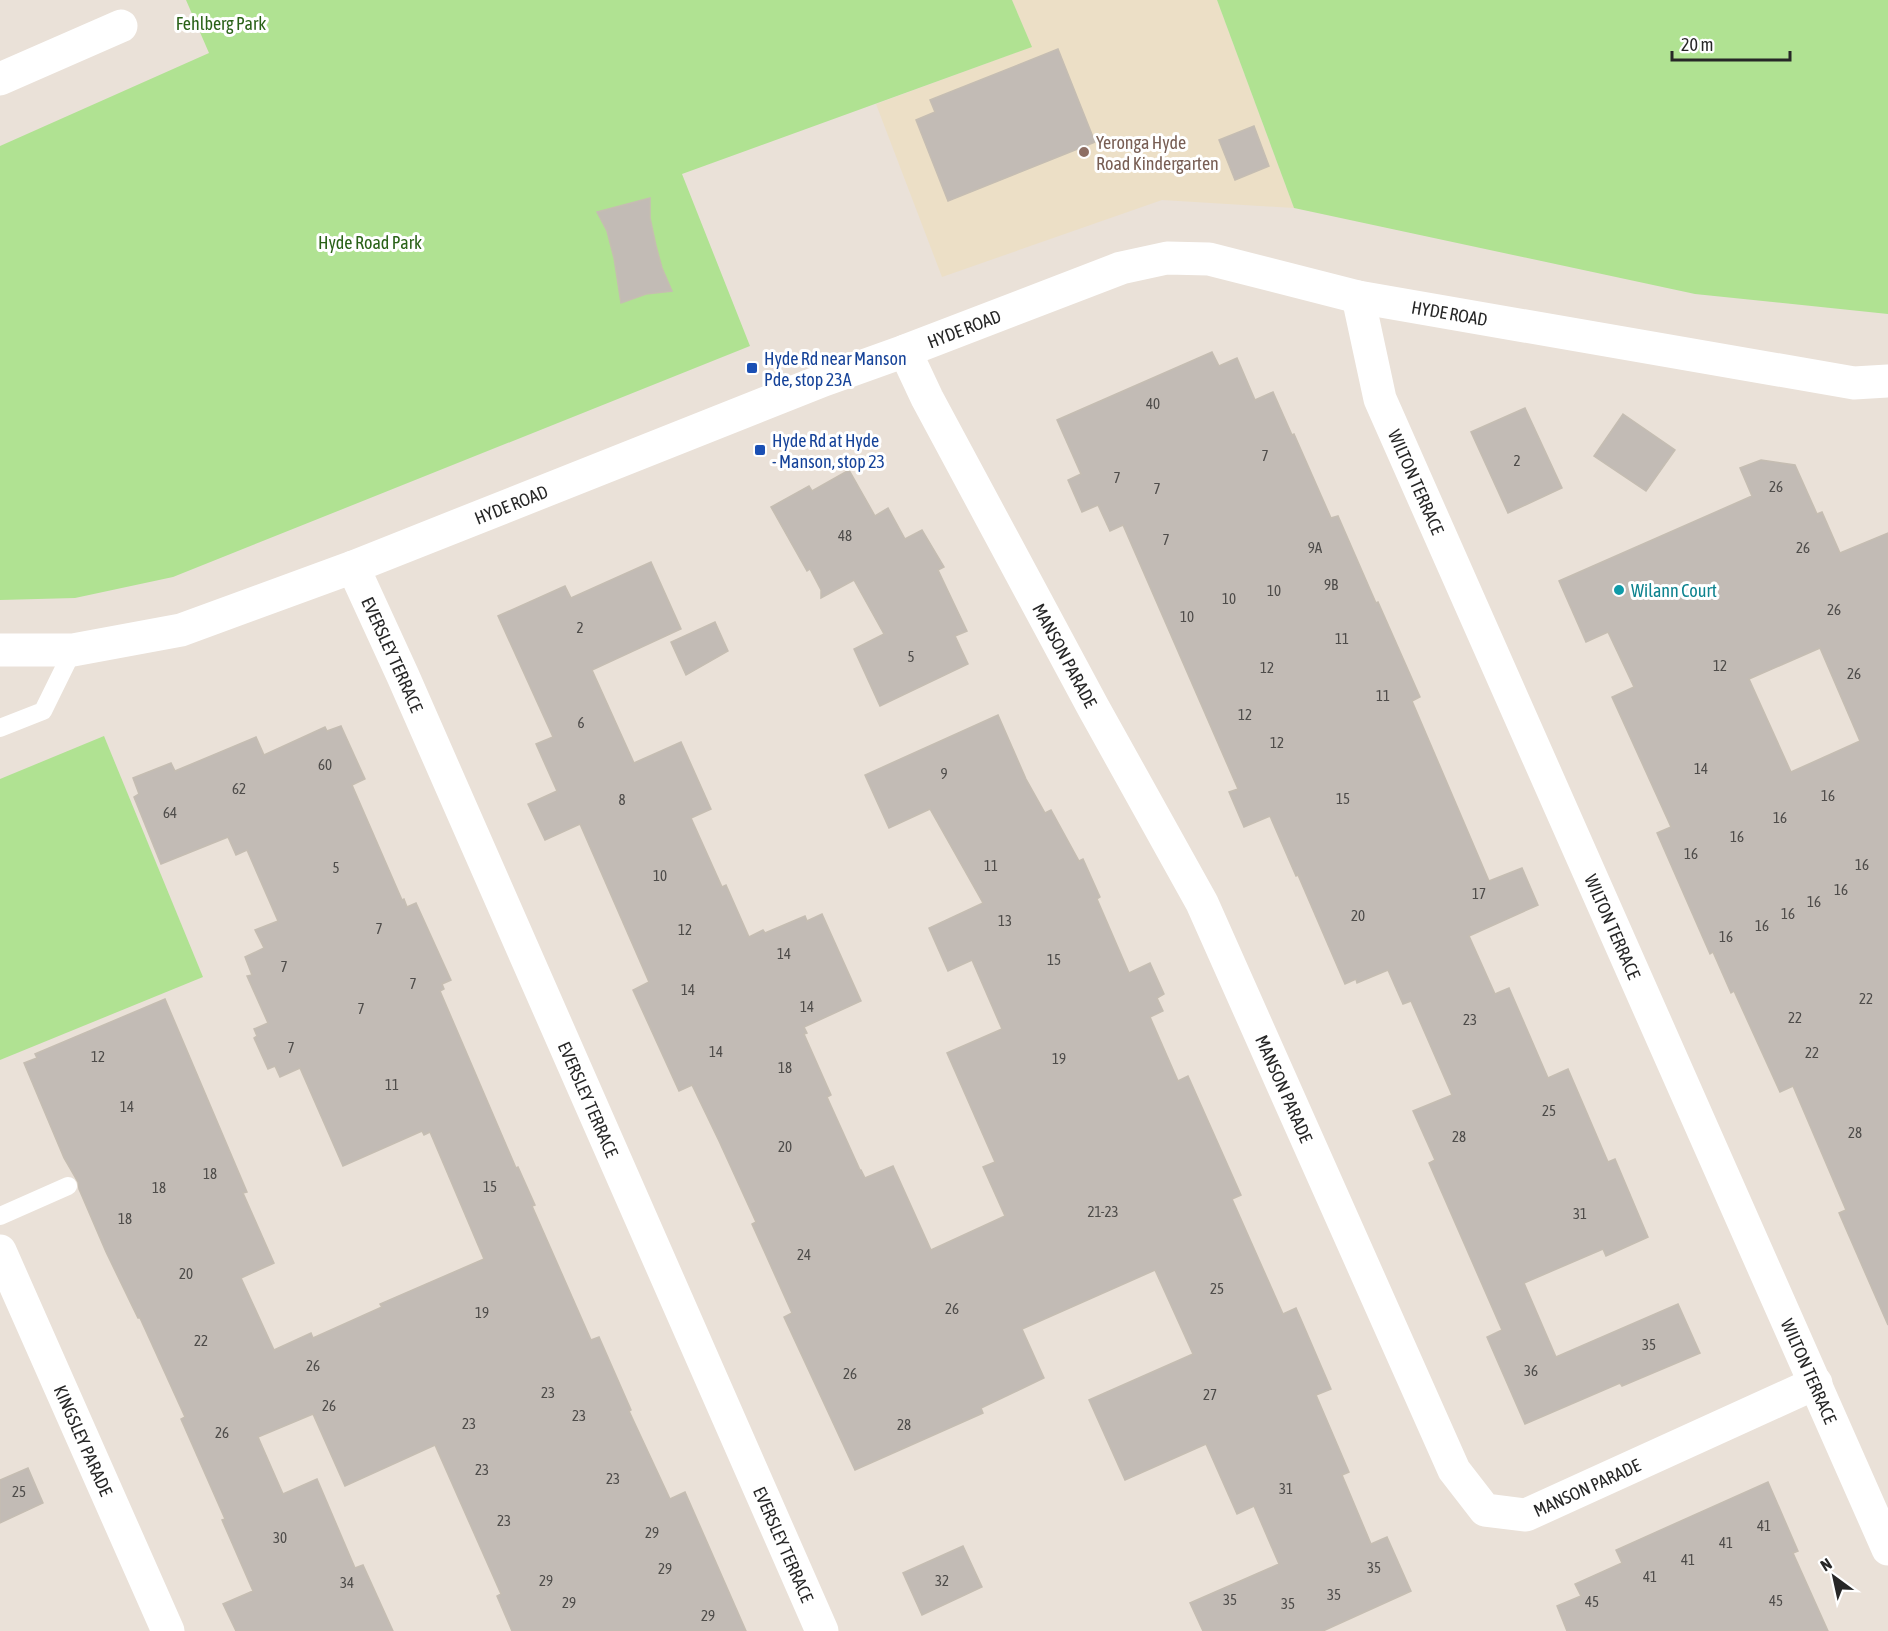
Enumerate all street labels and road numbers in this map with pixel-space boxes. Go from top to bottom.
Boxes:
street label: HYDE ROAD [1410,296,1489,330]
street label: HYDE ROAD [924,305,1004,352]
street label: WILTON TERRACE [1384,426,1449,538]
street label: HYDE ROAD [471,480,551,528]
street label: EVERSLEY TERRACE [358,594,428,715]
street label: MANSON PARADE [1029,600,1102,711]
street label: WILTON TERRACE [1581,871,1645,982]
street label: MANSON PARADE [1251,1032,1318,1146]
street label: EVERSLEY TERRACE [554,1038,623,1160]
street label: WILTON TERRACE [1777,1315,1842,1427]
street label: KINGSLEY PARADE [50,1382,117,1499]
street label: MANSON PARADE [1530,1454,1644,1521]
street label: EVERSLEY TERRACE [749,1483,819,1606]

